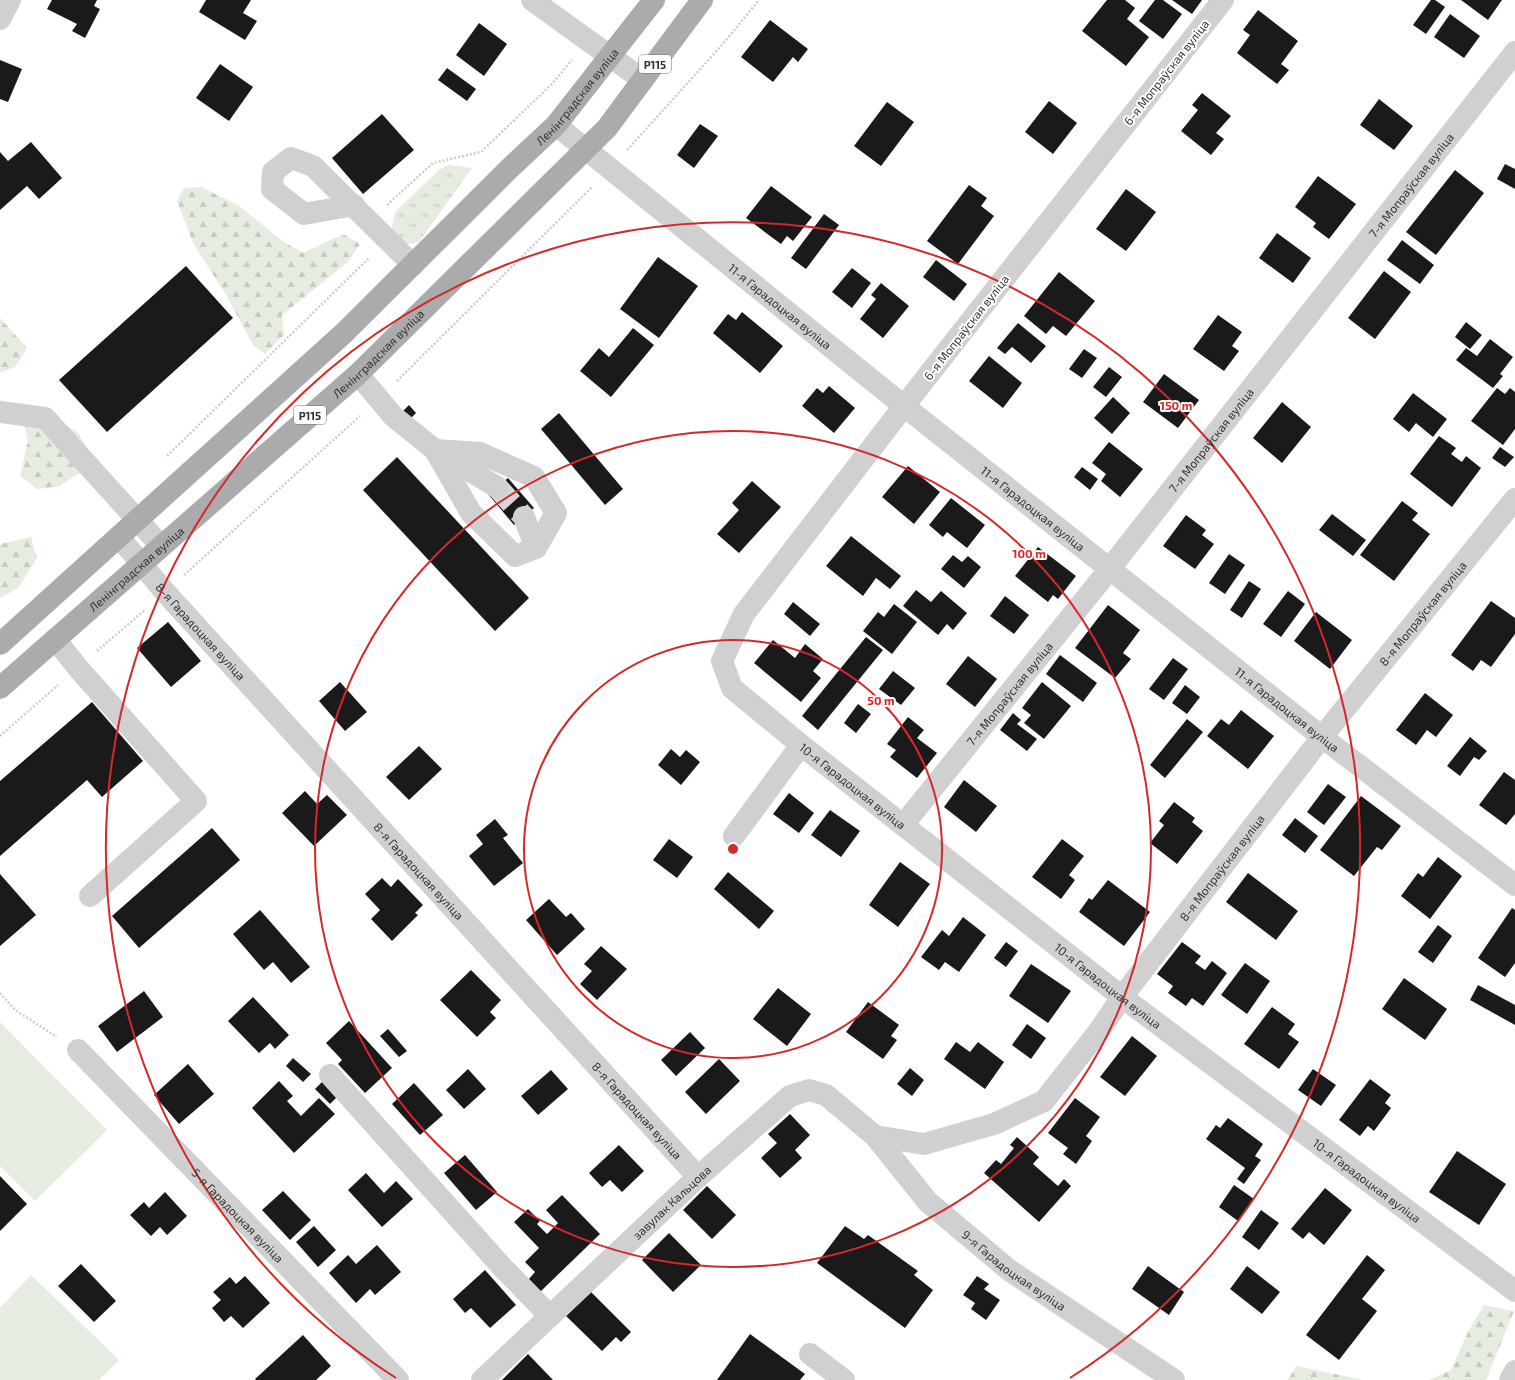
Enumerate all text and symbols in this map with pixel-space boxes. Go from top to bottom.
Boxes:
street label: 6-я Мопраўская вуліца [1121,17,1212,128]
street label: Ленінградская вуліца [532,45,621,148]
road number: Р115 [639,55,671,73]
street label: 7-я Мопраўская вуліца [1365,130,1456,240]
street label: 11-я Гарадоцкая вуліца [726,260,835,352]
street label: 6-я Мопраўская вуліца [921,272,1012,383]
street label: Ленінградская вуліца [329,306,427,400]
street label: 7-я Мопраўская вуліца [1165,385,1256,495]
text: 150 m [1160,398,1192,412]
road number: Р115 [294,406,326,424]
street label: 11-я Гарадоцкая вуліца [978,463,1088,554]
street label: Ленінградская вуліца [86,523,186,614]
text: 100 m [1012,546,1046,560]
street label: 8-я Мопраўская вуліца [1376,558,1469,668]
street label: 8-я Гарадоцкая вуліца [153,580,249,683]
street label: 7-я Мопраўская вуліца [963,639,1055,748]
street label: 11-я Гарадоцкая вуліца [1232,664,1342,755]
text: 50 m [867,693,895,707]
street label: 10-я Гарадоцкая вуліца [797,740,909,832]
street label: 8-я Мопраўская вуліца [1176,811,1267,923]
street label: 8-я Гарадоцкая вуліца [371,819,467,922]
centre of rings [726,842,740,856]
street label: 10-я Гарадоцкая вуліца [1052,940,1164,1031]
street label: 8-я Гарадоцкая вуліца [590,1059,685,1162]
street label: 10-я Гарадоцкая вуліца [1310,1135,1424,1225]
street label: завулак Кальцова [630,1162,713,1242]
street label: 5-я Гарадоцкая вуліца [189,1165,287,1265]
street label: 9-я Гарадоцкая вуліца [959,1227,1069,1313]

